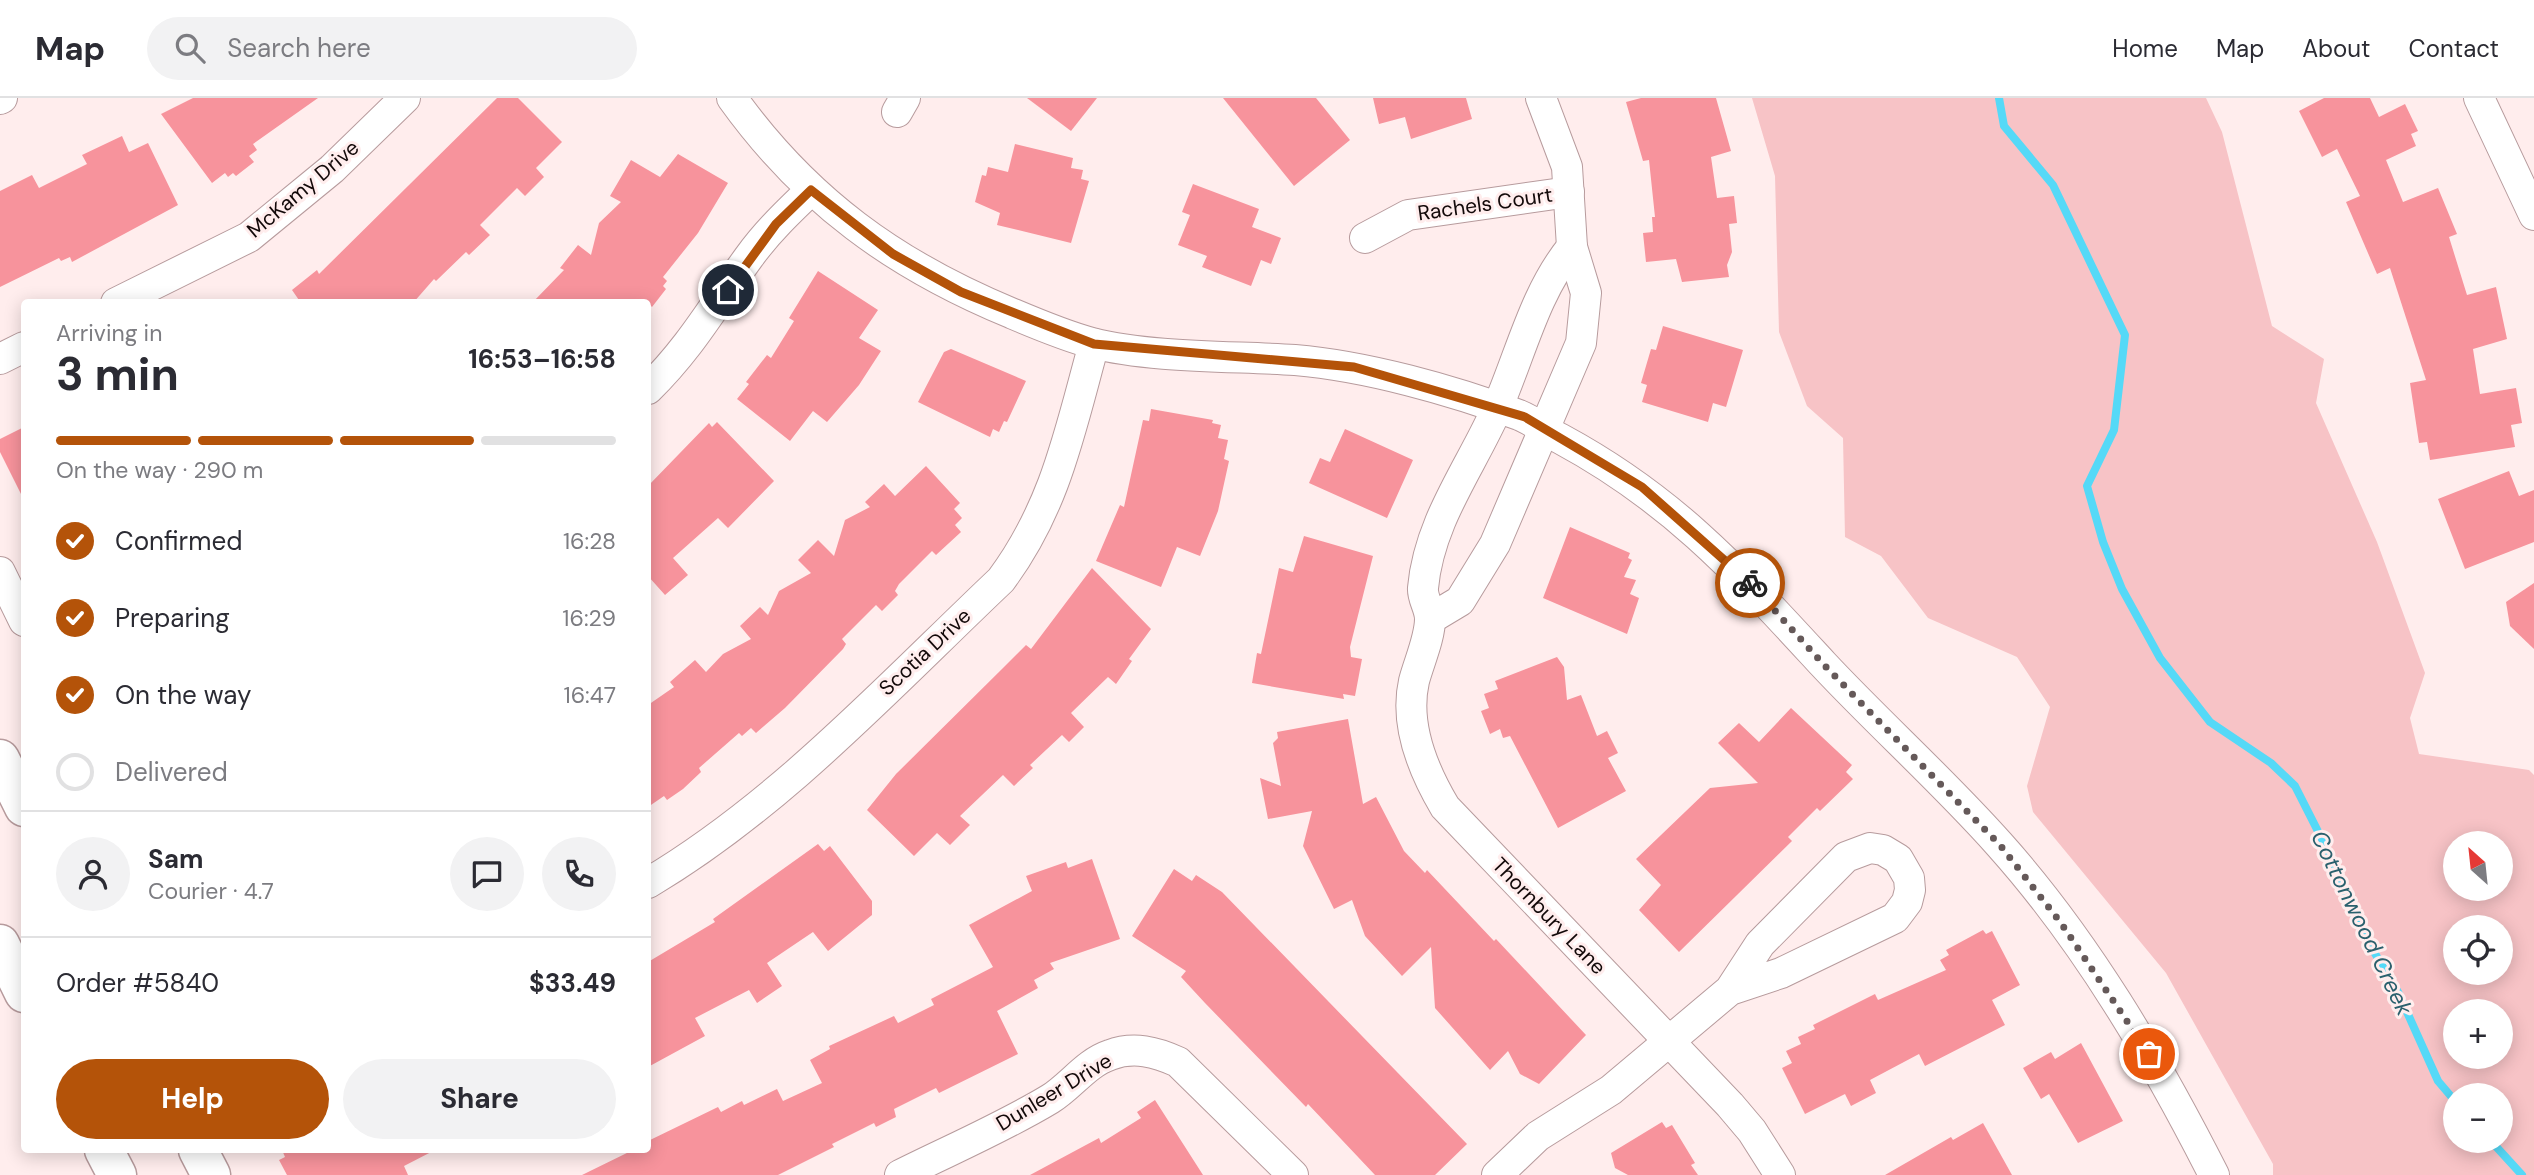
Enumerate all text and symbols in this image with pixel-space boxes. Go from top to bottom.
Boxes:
search box [147,17,637,80]
text: Map [35,27,105,70]
icon: search [171,29,209,67]
text: Search here [227,31,371,65]
text: Home [2112,33,2178,64]
text: Map [2216,33,2264,64]
text: About [2302,33,2371,64]
text: Contact [2409,33,2499,64]
street label: McKamy Drive [241,134,365,244]
street label: Rachels Court [1416,181,1554,227]
pin [698,260,758,320]
icon: home [709,271,747,309]
text: Arriving in [56,318,162,348]
text: 16:53–16:58 [468,342,616,376]
text: 3 min [56,344,179,404]
text: On the way · 290 m [56,455,263,485]
icon: check [56,522,94,560]
text: Confirmed [115,524,242,558]
text: 16:28 [563,526,616,556]
courier [1715,548,1785,618]
icon: bike [1731,564,1769,602]
icon: check [56,599,94,637]
text: Preparing [115,601,230,635]
street label: Scotia Drive [873,602,977,702]
text: 16:29 [562,603,616,633]
icon: check [56,676,94,714]
text: On the way [115,678,251,712]
text: 16:47 [563,680,616,710]
text: Delivered [115,755,228,789]
water label: Cottonwood Creek [2304,826,2420,1021]
north arrow [2443,831,2513,901]
map controls [2443,831,2513,1153]
button: person [56,837,130,911]
button: chat [450,837,524,911]
button: phone [542,837,616,911]
text: Sam [148,842,203,876]
street label: Thornbury Lane [1486,851,1612,981]
text: Courier · 4.7 [148,876,274,906]
button: locate [2443,915,2513,985]
text: Order #5840 [56,966,219,1000]
text: $33.49 [529,966,616,1000]
button: + [2443,999,2513,1069]
pin [2119,1024,2179,1084]
icon: bag [2130,1035,2168,1073]
street label: Dunleer Drive [991,1046,1117,1138]
button: Help [56,1059,329,1139]
button: Share [343,1059,616,1139]
button: − [2443,1083,2513,1153]

